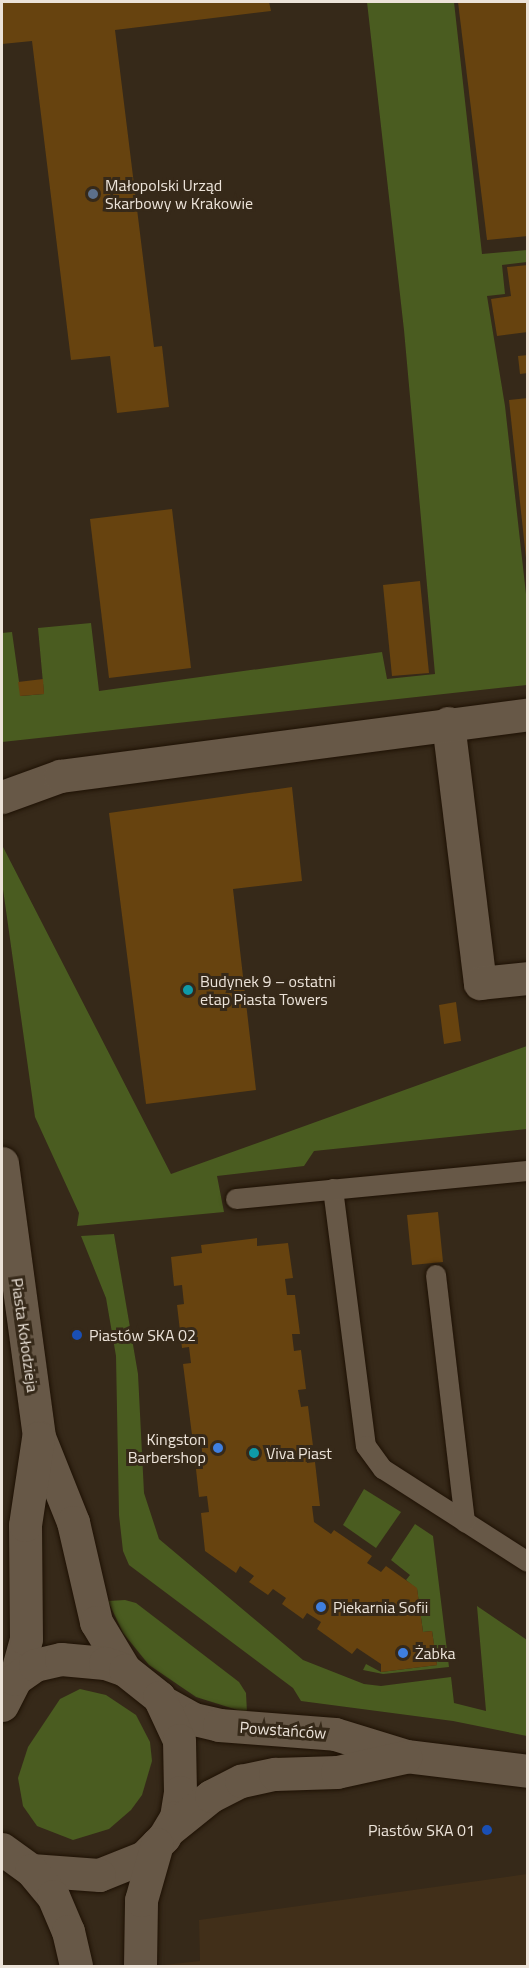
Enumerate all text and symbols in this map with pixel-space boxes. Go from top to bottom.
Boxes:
place label: Małopolski Urząd Skarbowy w Krakowie [105,175,253,213]
marker: Małopolski Urząd Skarbowy w Krakowie [86,187,100,201]
place label: Budynek 9 – ostatni etap Piasta Towers [200,971,336,1009]
marker: Budynek 9 – ostatni etap Piasta Towers [181,983,195,997]
street label: Piasta Kołodzieja [7,1277,43,1393]
place label: Piastów SKA 02 [89,1325,196,1345]
marker: Piastów SKA 02 [70,1328,84,1342]
place label: Kingston Barbershop [128,1429,206,1467]
marker: Kingston Barbershop [211,1441,225,1455]
place label: Viva Piast [266,1443,332,1463]
marker: Viva Piast [247,1446,261,1460]
place label: Piekarnia Sofii [333,1597,428,1617]
marker: Piekarnia Sofii [314,1600,328,1614]
place label: Żabka [415,1643,456,1663]
marker: Żabka [396,1646,410,1660]
street label: Powstańców [239,1717,327,1743]
place label: Piastów SKA 01 [368,1820,475,1840]
marker: Piastów SKA 01 [480,1823,494,1837]

